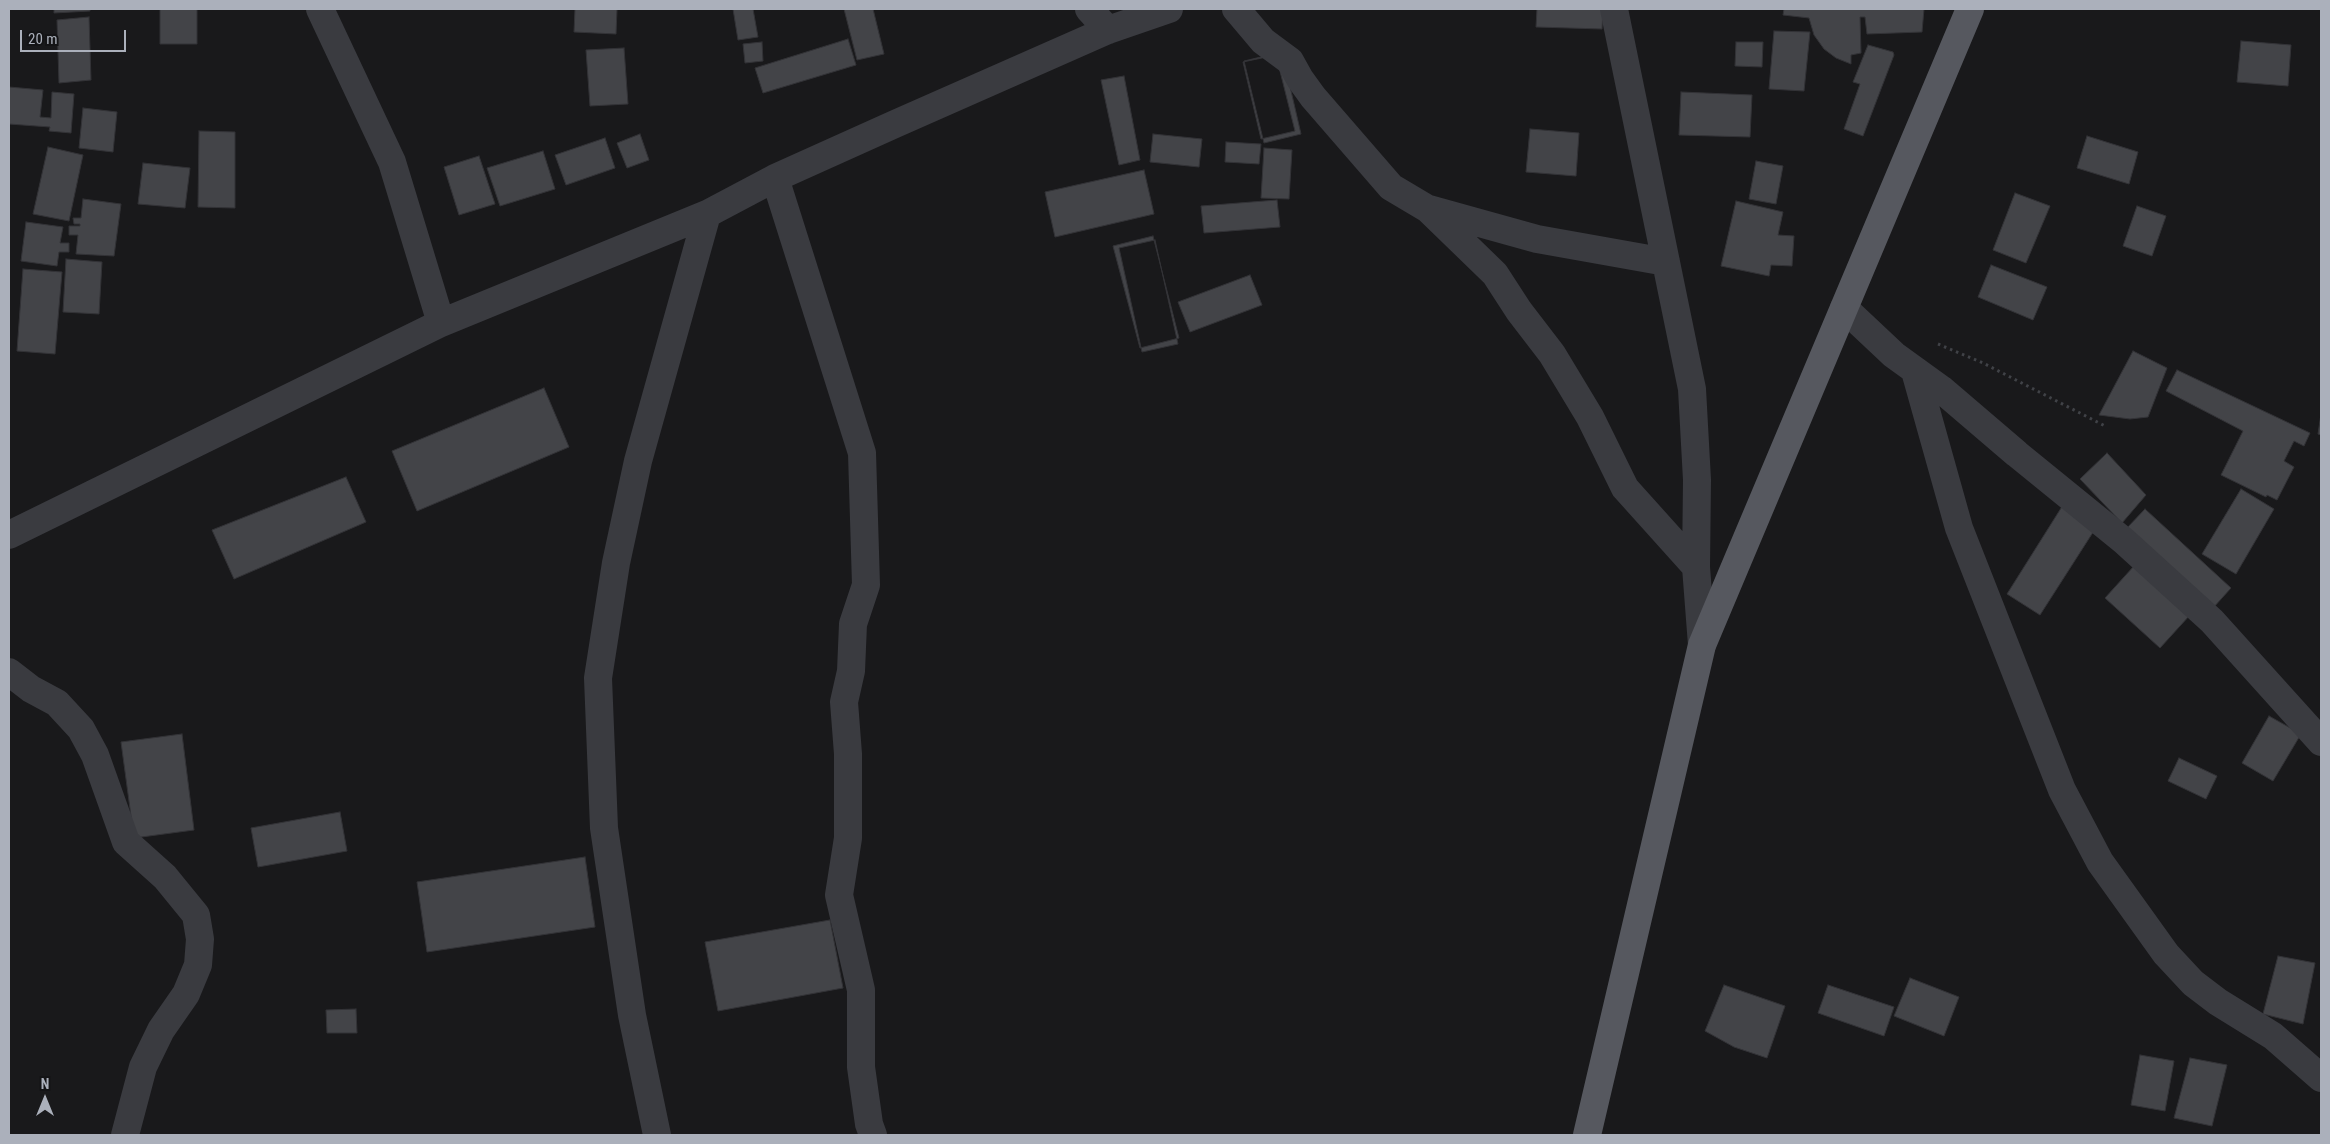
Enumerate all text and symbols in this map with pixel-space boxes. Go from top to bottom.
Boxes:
scale bar [22,20,129,52]
text: 20 m [28,30,58,48]
north arrow [20,1074,70,1124]
text: N [41,1076,49,1092]

